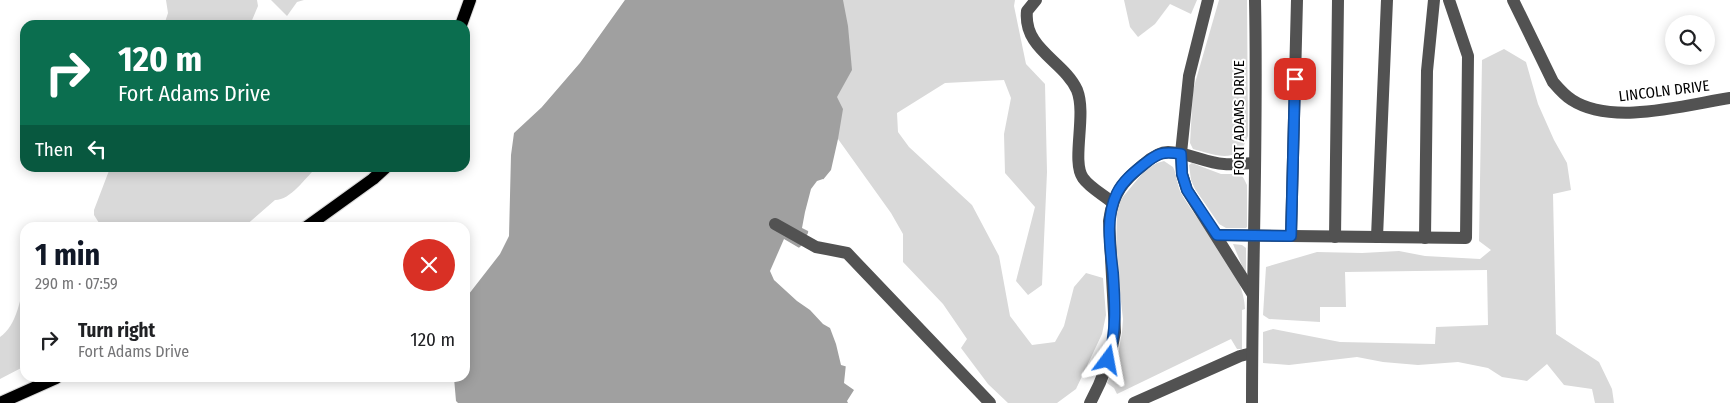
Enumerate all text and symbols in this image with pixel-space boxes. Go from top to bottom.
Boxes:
map controls [1665,15,1715,65]
button: search [1665,15,1715,65]
text: 120 m [118,38,202,80]
icon: right [35,40,100,105]
pin [1274,58,1316,100]
street label: FORT ADAMS DRIVE [1230,60,1248,176]
icon: arrive [1281,65,1309,93]
street label: LINCOLN DRIVE [1618,77,1710,105]
text: Fort Adams Drive [118,80,271,107]
icon: left [83,135,111,163]
text: Then [35,138,73,161]
text: 1 min [35,237,100,273]
button: close [403,239,455,291]
text: 290 m · 07:59 [35,274,118,293]
text: Turn right [78,319,155,342]
icon: right [35,326,63,354]
text: 120 m [410,328,455,351]
position arrow [1081,333,1133,385]
text: Fort Adams Drive [78,342,189,361]

